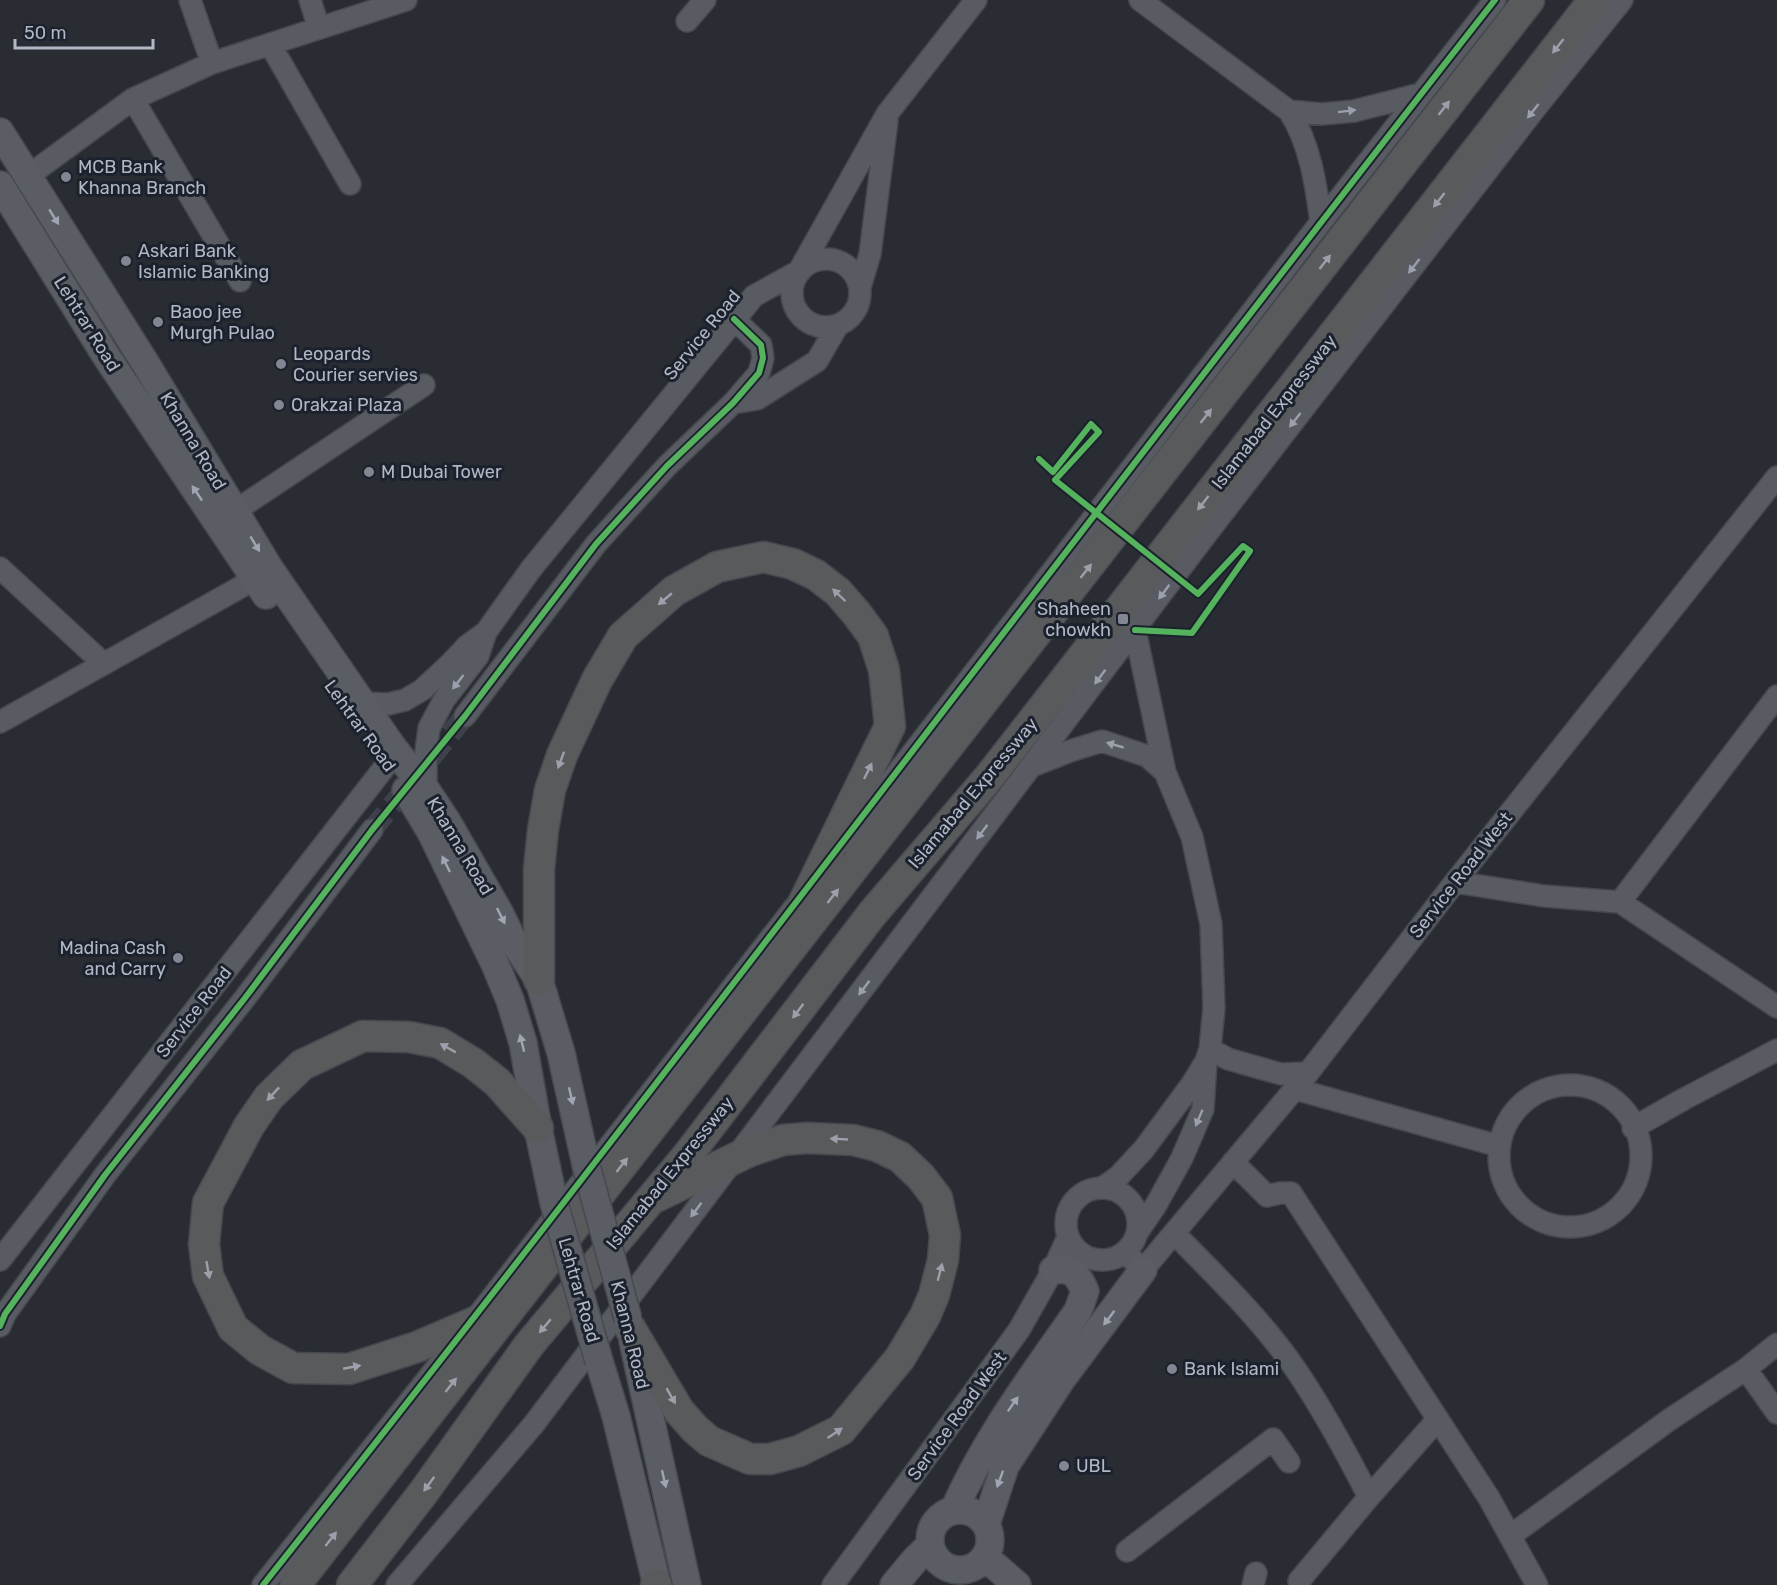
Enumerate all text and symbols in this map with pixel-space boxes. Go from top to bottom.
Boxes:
scale bar [15,12,153,50]
text: 50 m [24,22,67,44]
one-way arrow [1552,38,1565,54]
one-way arrow [1438,100,1451,116]
one-way arrow [1527,104,1539,119]
one-way arrow [1338,107,1357,116]
place label: MCB Bank Khanna Branch [78,156,206,199]
marker: MCB Bank Khanna Branch [59,170,73,184]
one-way arrow [1432,192,1445,208]
one-way arrow [48,209,59,225]
place label: Askari Bank Islamic Banking [138,240,269,283]
marker: Askari Bank Islamic Banking [119,254,133,268]
one-way arrow [1319,255,1331,271]
one-way arrow [1408,258,1420,273]
street label: Lehtrar Road [49,272,125,376]
street label: Service Road [659,286,745,384]
place label: Baoo jee Murgh Pulao [170,301,275,344]
marker: Baoo jee Murgh Pulao [151,315,165,329]
street label: Islamabad Expressway [1207,330,1341,494]
place label: Leopards Courier servies [293,343,418,386]
marker: Leopards Courier servies [274,357,288,371]
street label: Khanna Road [155,388,231,494]
place label: Orakzai Plaza [291,394,402,416]
marker: Orakzai Plaza [272,398,286,412]
one-way arrow [1199,409,1211,424]
one-way arrow [1289,413,1301,428]
place label: M Dubai Tower [381,461,502,483]
marker: M Dubai Tower [362,465,376,479]
one-way arrow [192,485,203,501]
one-way arrow [1197,495,1209,511]
one-way arrow [249,536,260,552]
one-way arrow [1080,563,1092,578]
one-way arrow [1158,584,1170,599]
one-way arrow [833,588,847,602]
one-way arrow [657,593,673,606]
place label: Shaheen chowkh [1037,598,1111,641]
marker: Shaheen chowkh [1116,612,1130,626]
one-way arrow [1094,669,1106,684]
one-way arrow [453,675,465,690]
street label: Lehtrar Road [319,676,401,776]
street label: Islamabad Expressway [903,713,1043,873]
one-way arrow [1106,740,1124,749]
one-way arrow [555,751,565,769]
one-way arrow [864,762,873,779]
street label: Khanna Road [422,793,498,899]
street label: Service Road West [1405,808,1517,942]
one-way arrow [975,824,988,840]
one-way arrow [441,855,451,872]
one-way arrow [826,888,838,903]
one-way arrow [496,908,506,925]
place label: Madina Cash and Carry [59,937,166,980]
marker: Madina Cash and Carry [171,951,185,965]
street label: Service Road [152,962,236,1062]
one-way arrow [859,980,871,995]
one-way arrow [792,1002,804,1018]
one-way arrow [516,1034,526,1052]
one-way arrow [439,1043,456,1053]
one-way arrow [266,1087,280,1101]
one-way arrow [566,1087,576,1106]
street label: Islamabad Expressway [602,1092,738,1254]
one-way arrow [1194,1110,1204,1128]
one-way arrow [830,1135,849,1144]
one-way arrow [616,1158,628,1173]
one-way arrow [690,1202,702,1218]
street label: Lehtrar Road [554,1235,604,1345]
one-way arrow [204,1261,213,1280]
one-way arrow [936,1263,945,1281]
street label: Khanna Road [606,1279,654,1391]
one-way arrow [1103,1310,1115,1326]
one-way arrow [538,1318,551,1334]
street label: Service Road West [903,1347,1011,1485]
place label: Bank Islami [1184,1358,1279,1380]
one-way arrow [343,1362,362,1371]
marker: Bank Islami [1165,1362,1179,1376]
one-way arrow [444,1377,457,1393]
one-way arrow [666,1388,676,1405]
one-way arrow [1007,1396,1018,1412]
one-way arrow [827,1427,843,1438]
place label: UBL [1076,1455,1111,1477]
marker: UBL [1057,1459,1071,1473]
one-way arrow [659,1470,669,1488]
one-way arrow [995,1470,1005,1488]
one-way arrow [423,1475,435,1491]
one-way arrow [324,1531,337,1547]

